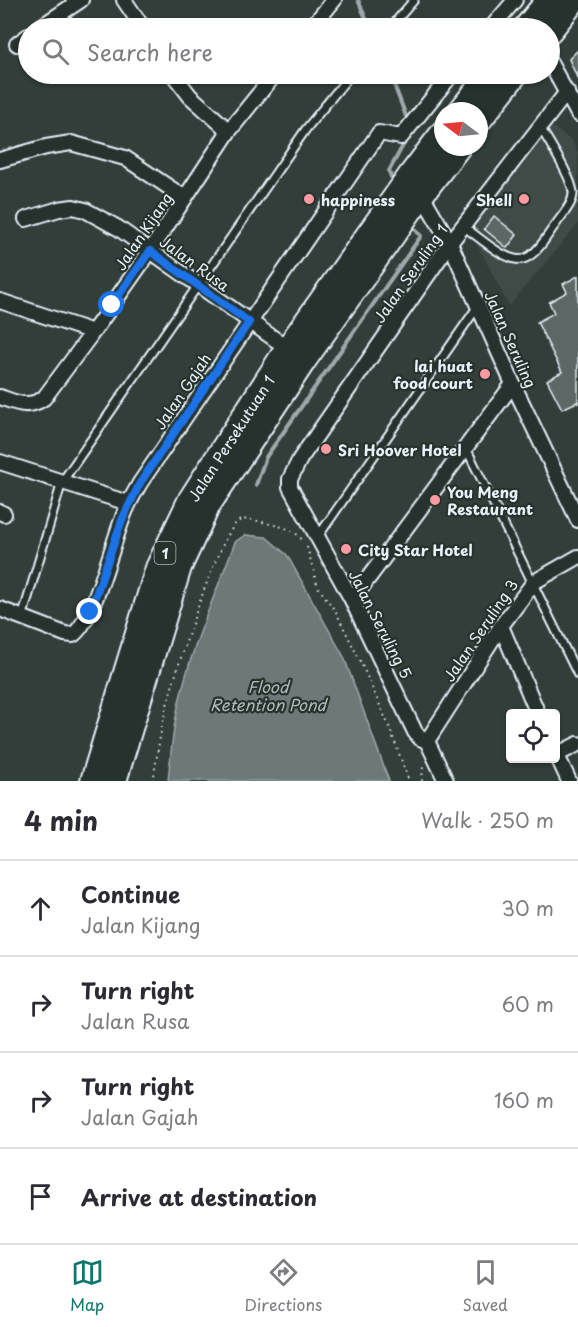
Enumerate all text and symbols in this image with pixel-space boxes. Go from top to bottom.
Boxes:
search box [18,18,560,84]
icon: search [39,35,72,68]
text: Search here [87,35,213,68]
north arrow [434,102,488,156]
street label: Jalan Kijang [108,187,178,275]
place label: happiness [321,188,395,211]
place label: Shell [476,188,512,211]
marker: happiness [302,192,316,206]
marker: Shell [517,192,531,206]
street label: Jalan Seruling 1 [367,219,453,327]
street label: Jalan Rusa [155,230,235,297]
street label: Jalan Seruling [479,287,543,391]
route start [98,291,124,317]
street label: Jalan Gajah [148,348,216,434]
place label: lai huat food court [393,354,473,394]
marker: lai huat food court [478,367,492,381]
street label: Jalan Persekutuan 1 [181,370,280,505]
place label: Sri Hoover Hotel [338,438,462,461]
marker: Sri Hoover Hotel [319,442,333,456]
place label: You Meng Restaurant [447,480,533,520]
marker: You Meng Restaurant [428,493,442,507]
place label: City Star Hotel [358,538,473,561]
road number: 1 [154,542,176,564]
marker: City Star Hotel [339,542,353,556]
street label: Jalan Seruling 5 [344,566,418,682]
street label: Jalan Seruling 3 [437,574,523,686]
route end [76,598,102,624]
water label: Flood Retention Pond [210,674,328,716]
map controls [506,709,560,763]
button: locate [506,709,560,763]
text: 4 min [24,801,98,840]
text: Walk · 250 m [421,805,554,835]
text: Continue [81,877,180,910]
icon: ahead [24,892,57,925]
text: 30 m [501,893,554,923]
text: Jalan Kijang [81,910,201,940]
text: Turn right [81,973,194,1006]
icon: right [24,988,57,1021]
text: 60 m [502,989,554,1019]
text: Jalan Rusa [81,1006,190,1036]
text: Turn right [81,1069,194,1102]
icon: right [24,1084,57,1117]
text: 160 m [494,1085,554,1115]
text: Jalan Gajah [81,1102,198,1132]
icon: arrive [24,1180,57,1213]
text: Arrive at destination [81,1180,317,1213]
tab: Map [70,1256,104,1316]
tab: Directions [244,1256,322,1316]
tab: Saved [462,1256,508,1316]

